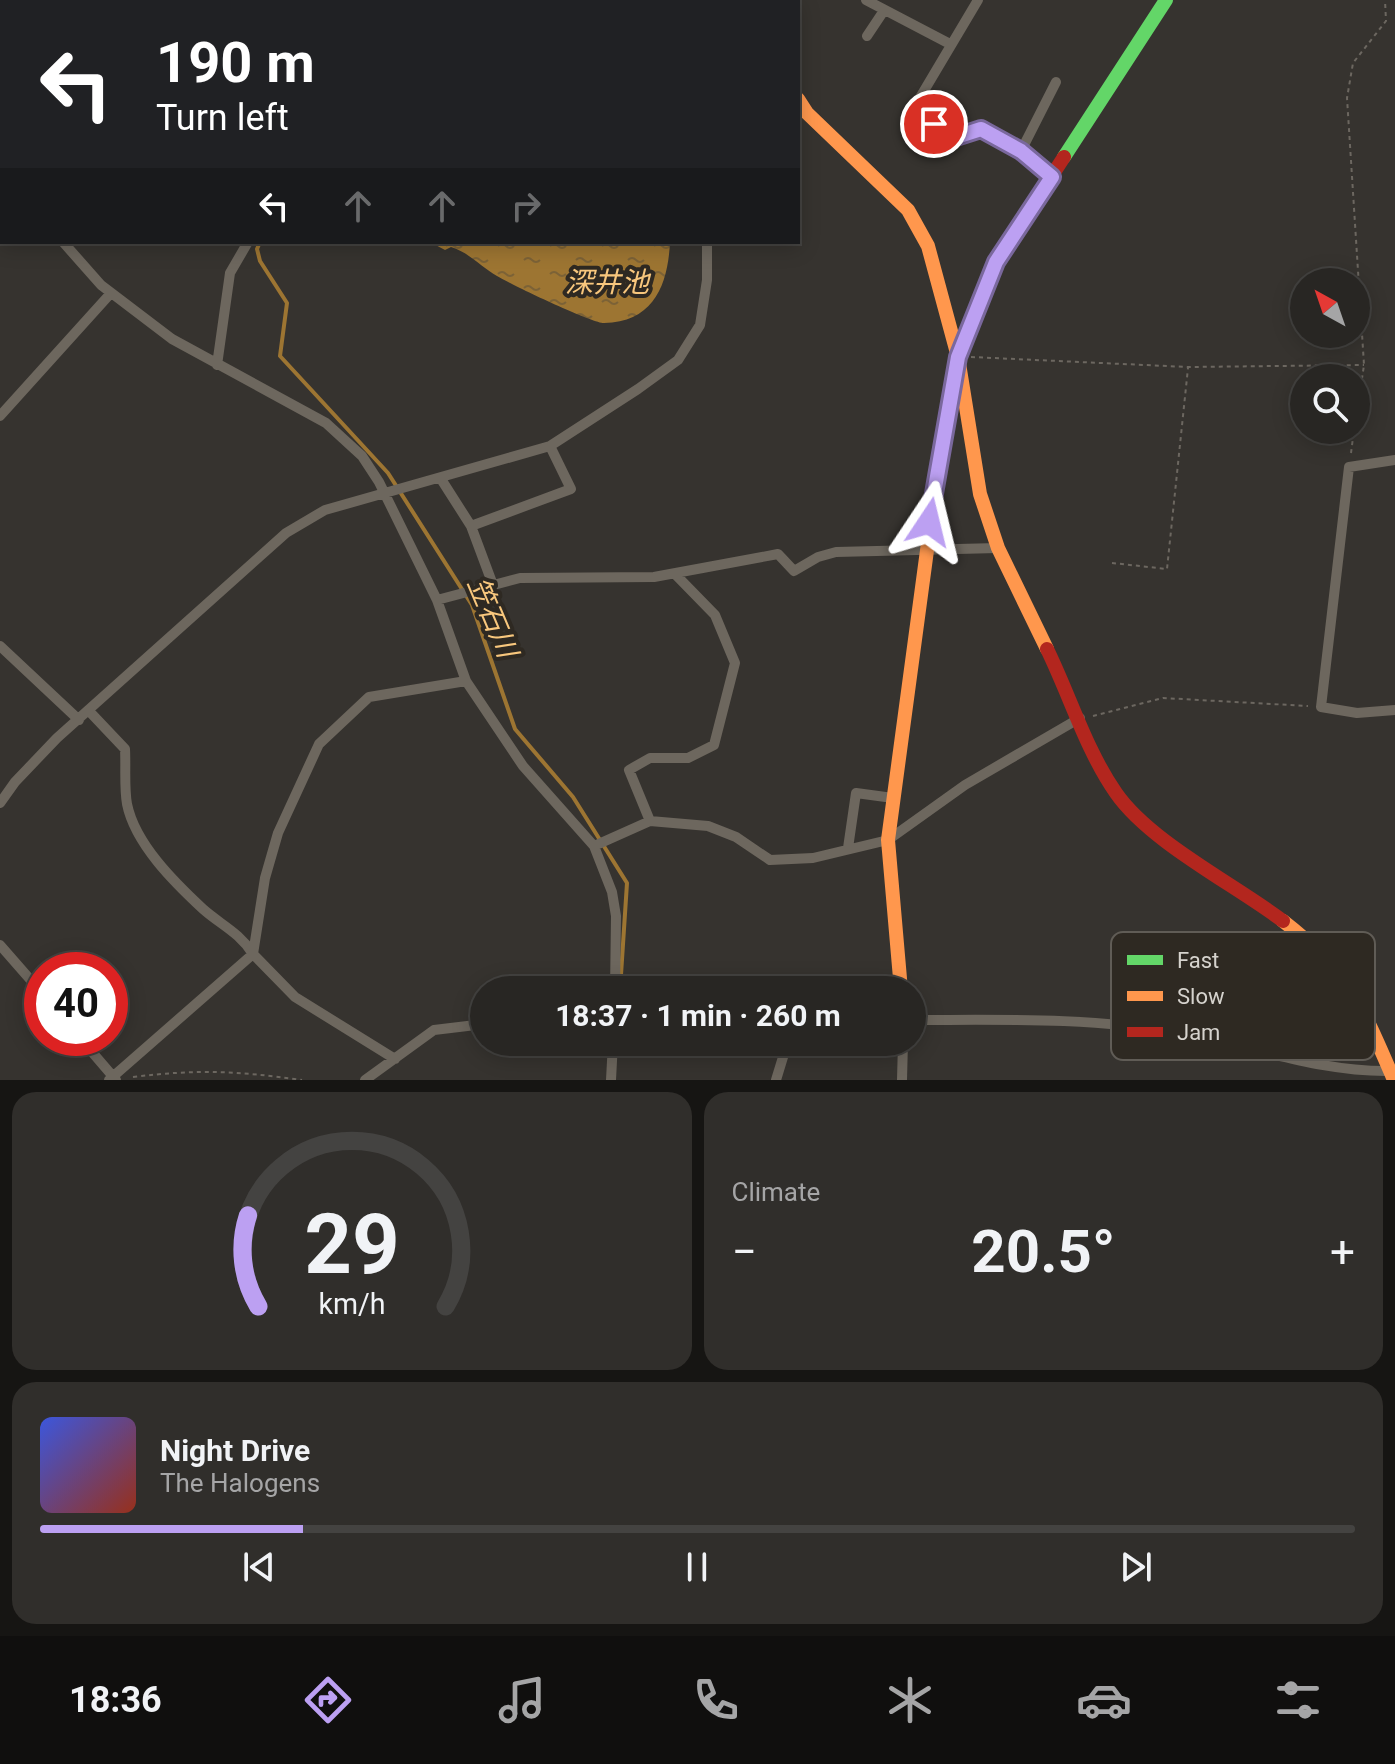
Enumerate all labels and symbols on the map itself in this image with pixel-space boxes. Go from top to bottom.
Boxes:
pin [900,90,968,158]
water label: 深井池 [565,266,652,299]
north arrow [1290,268,1370,348]
position arrow [887,480,971,564]
water label: 笠石川 [461,572,525,665]
legend [1111,932,1375,1060]
text: Fast [1177,948,1219,973]
speed limit sign: 40 [24,952,128,1056]
text: Slow [1177,984,1225,1009]
text: Jam [1177,1020,1220,1045]

